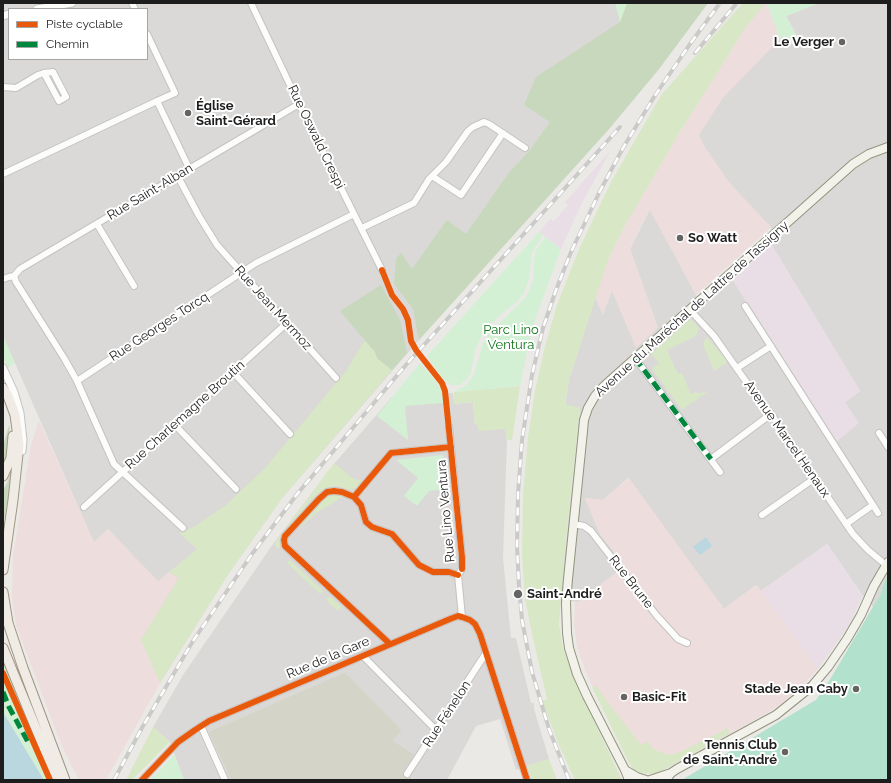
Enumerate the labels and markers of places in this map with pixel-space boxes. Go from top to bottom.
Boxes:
place label: Le Verger [774,34,834,50]
marker: Le Verger [837,37,847,47]
place label: Église Saint-Gérard [196,98,276,129]
marker: Église Saint-Gérard [183,108,193,118]
place label: So Watt [688,230,737,246]
marker: So Watt [675,233,685,243]
place label: Saint-André [527,586,602,602]
marker: Saint-André [512,588,524,600]
place label: Stade Jean Caby [744,681,848,697]
marker: Stade Jean Caby [851,684,861,694]
place label: Basic-Fit [632,689,687,705]
marker: Basic-Fit [619,692,629,702]
place label: Tennis Club de Saint-André [683,737,777,768]
marker: Tennis Club de Saint-André [780,747,790,757]

